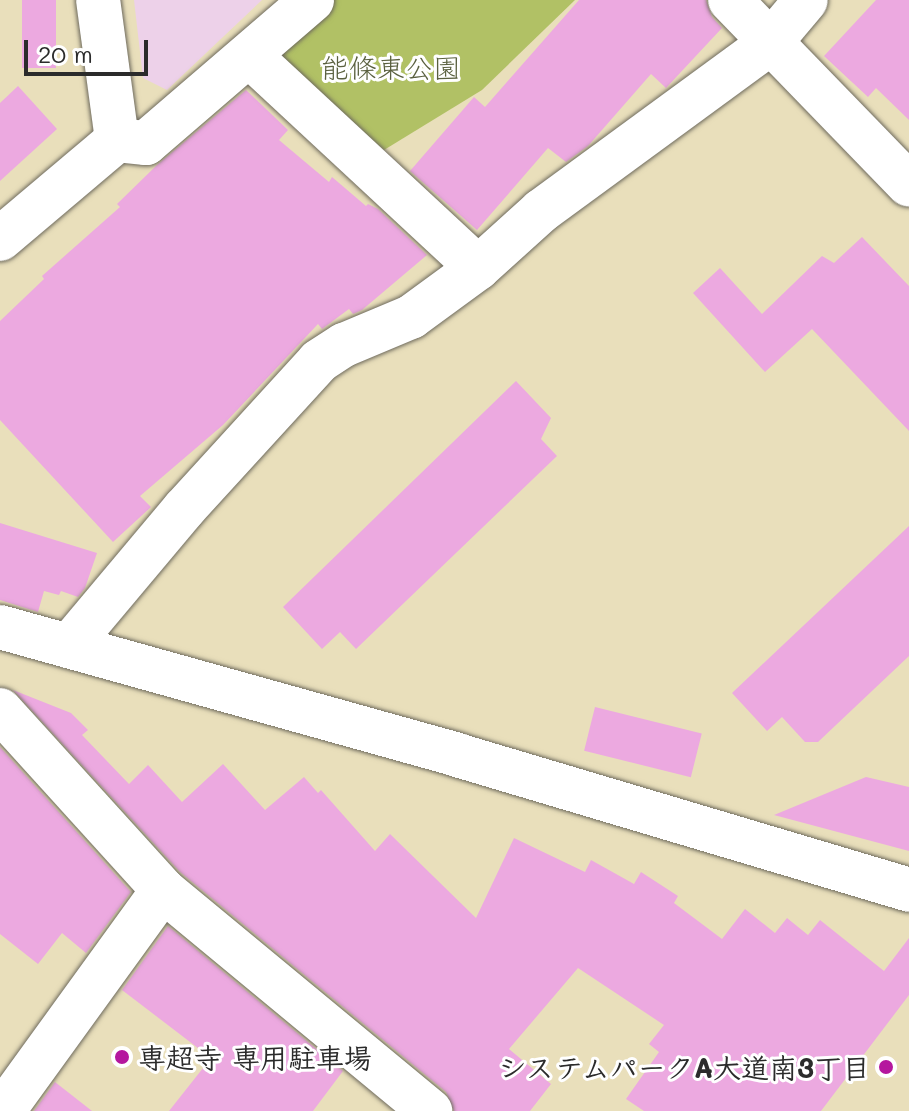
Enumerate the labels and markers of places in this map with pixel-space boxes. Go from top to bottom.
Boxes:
place label: 専超寺 専用駐車場 [138,1040,372,1074]
marker: 専超寺 専用駐車場 [113,1048,131,1066]
place label: システムパークA大道南3丁目 [498,1050,870,1084]
marker: システムパークA大道南3丁目 [877,1058,895,1076]

